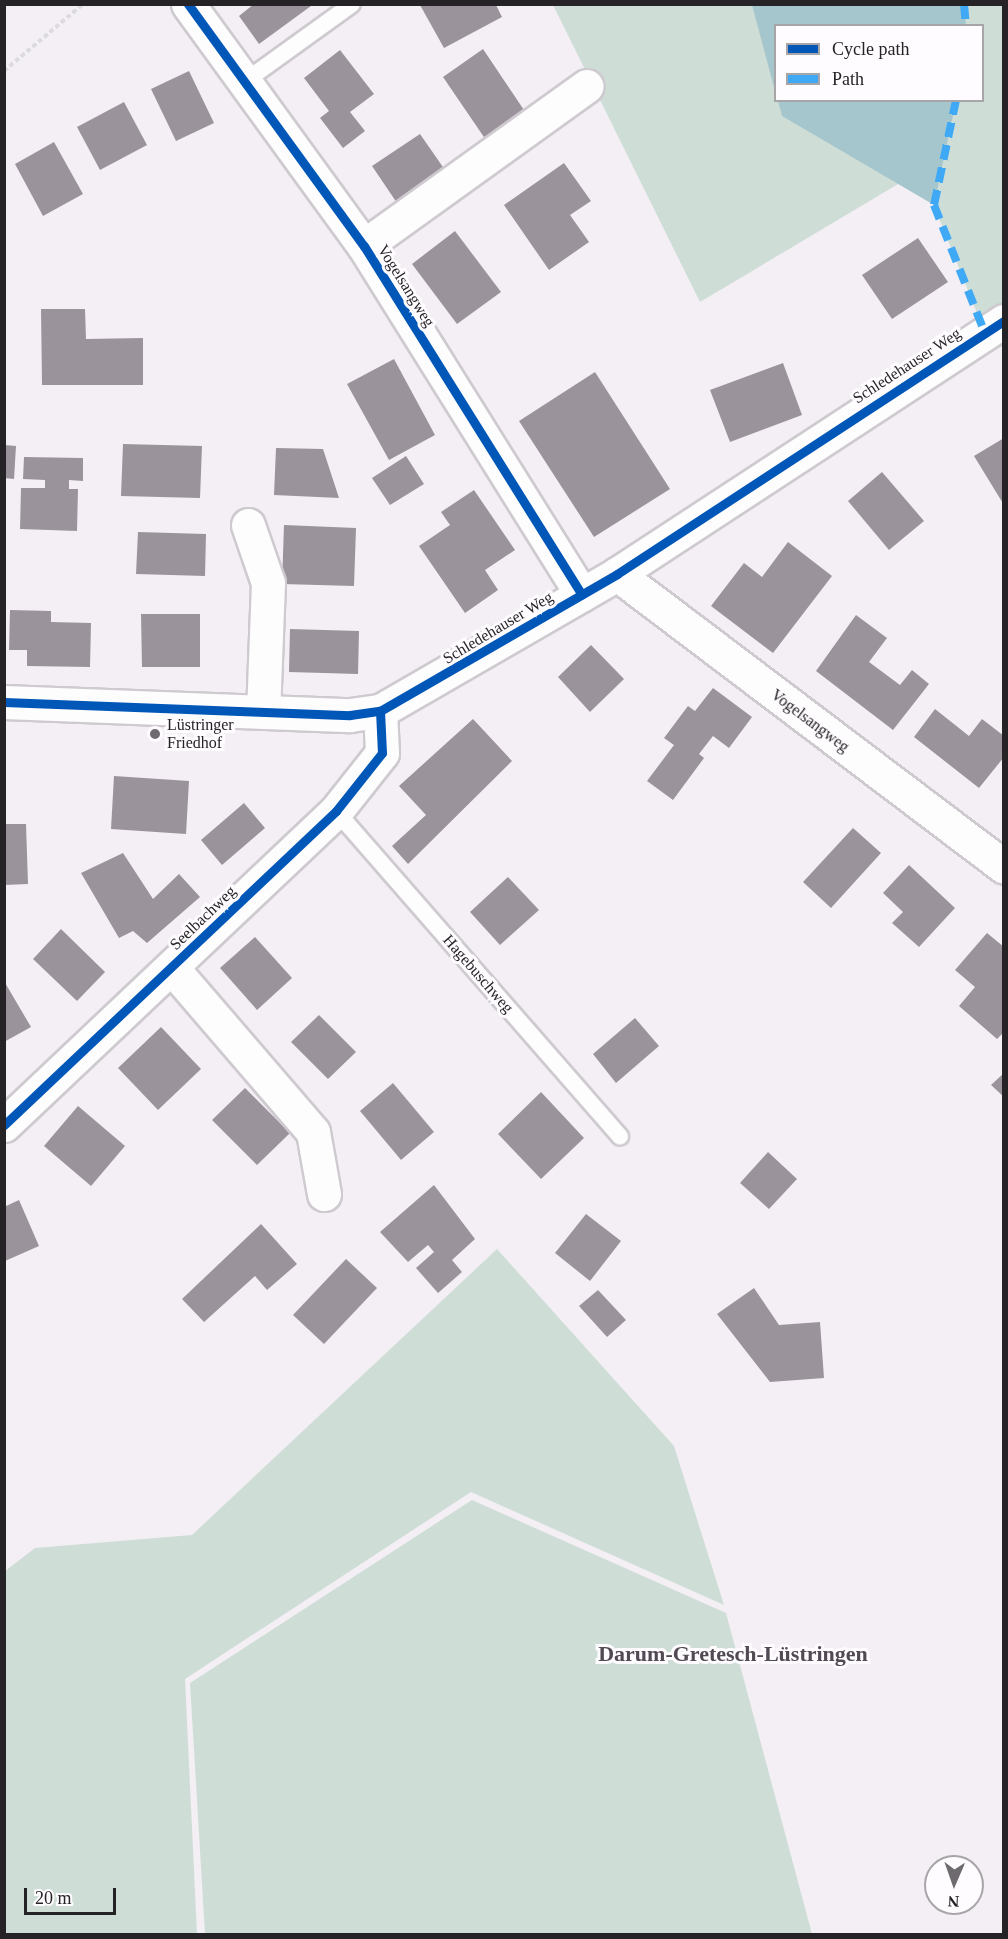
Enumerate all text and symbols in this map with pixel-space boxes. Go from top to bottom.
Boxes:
legend [774,24,984,102]
text: Cycle path [832,39,909,59]
text: Path [832,69,864,89]
street label: Vogelsangweg [373,241,439,331]
street label: Schledehauser Weg [849,324,965,408]
street label: Schledehauser Weg [439,587,557,669]
street label: Vogelsangweg [767,685,853,757]
place label: Lüstringer Friedhof [167,715,234,753]
marker: Lüstringer Friedhof [148,727,162,741]
street label: Seelbachweg [166,882,240,954]
street label: Hagebuschweg [439,931,517,1017]
district label: Darum-Gretesch-Lüstringen [598,1641,868,1667]
north arrow [924,1855,984,1915]
scale bar [27,1876,118,1914]
text: 20 m [35,1888,72,1908]
text: N [947,1893,959,1910]

